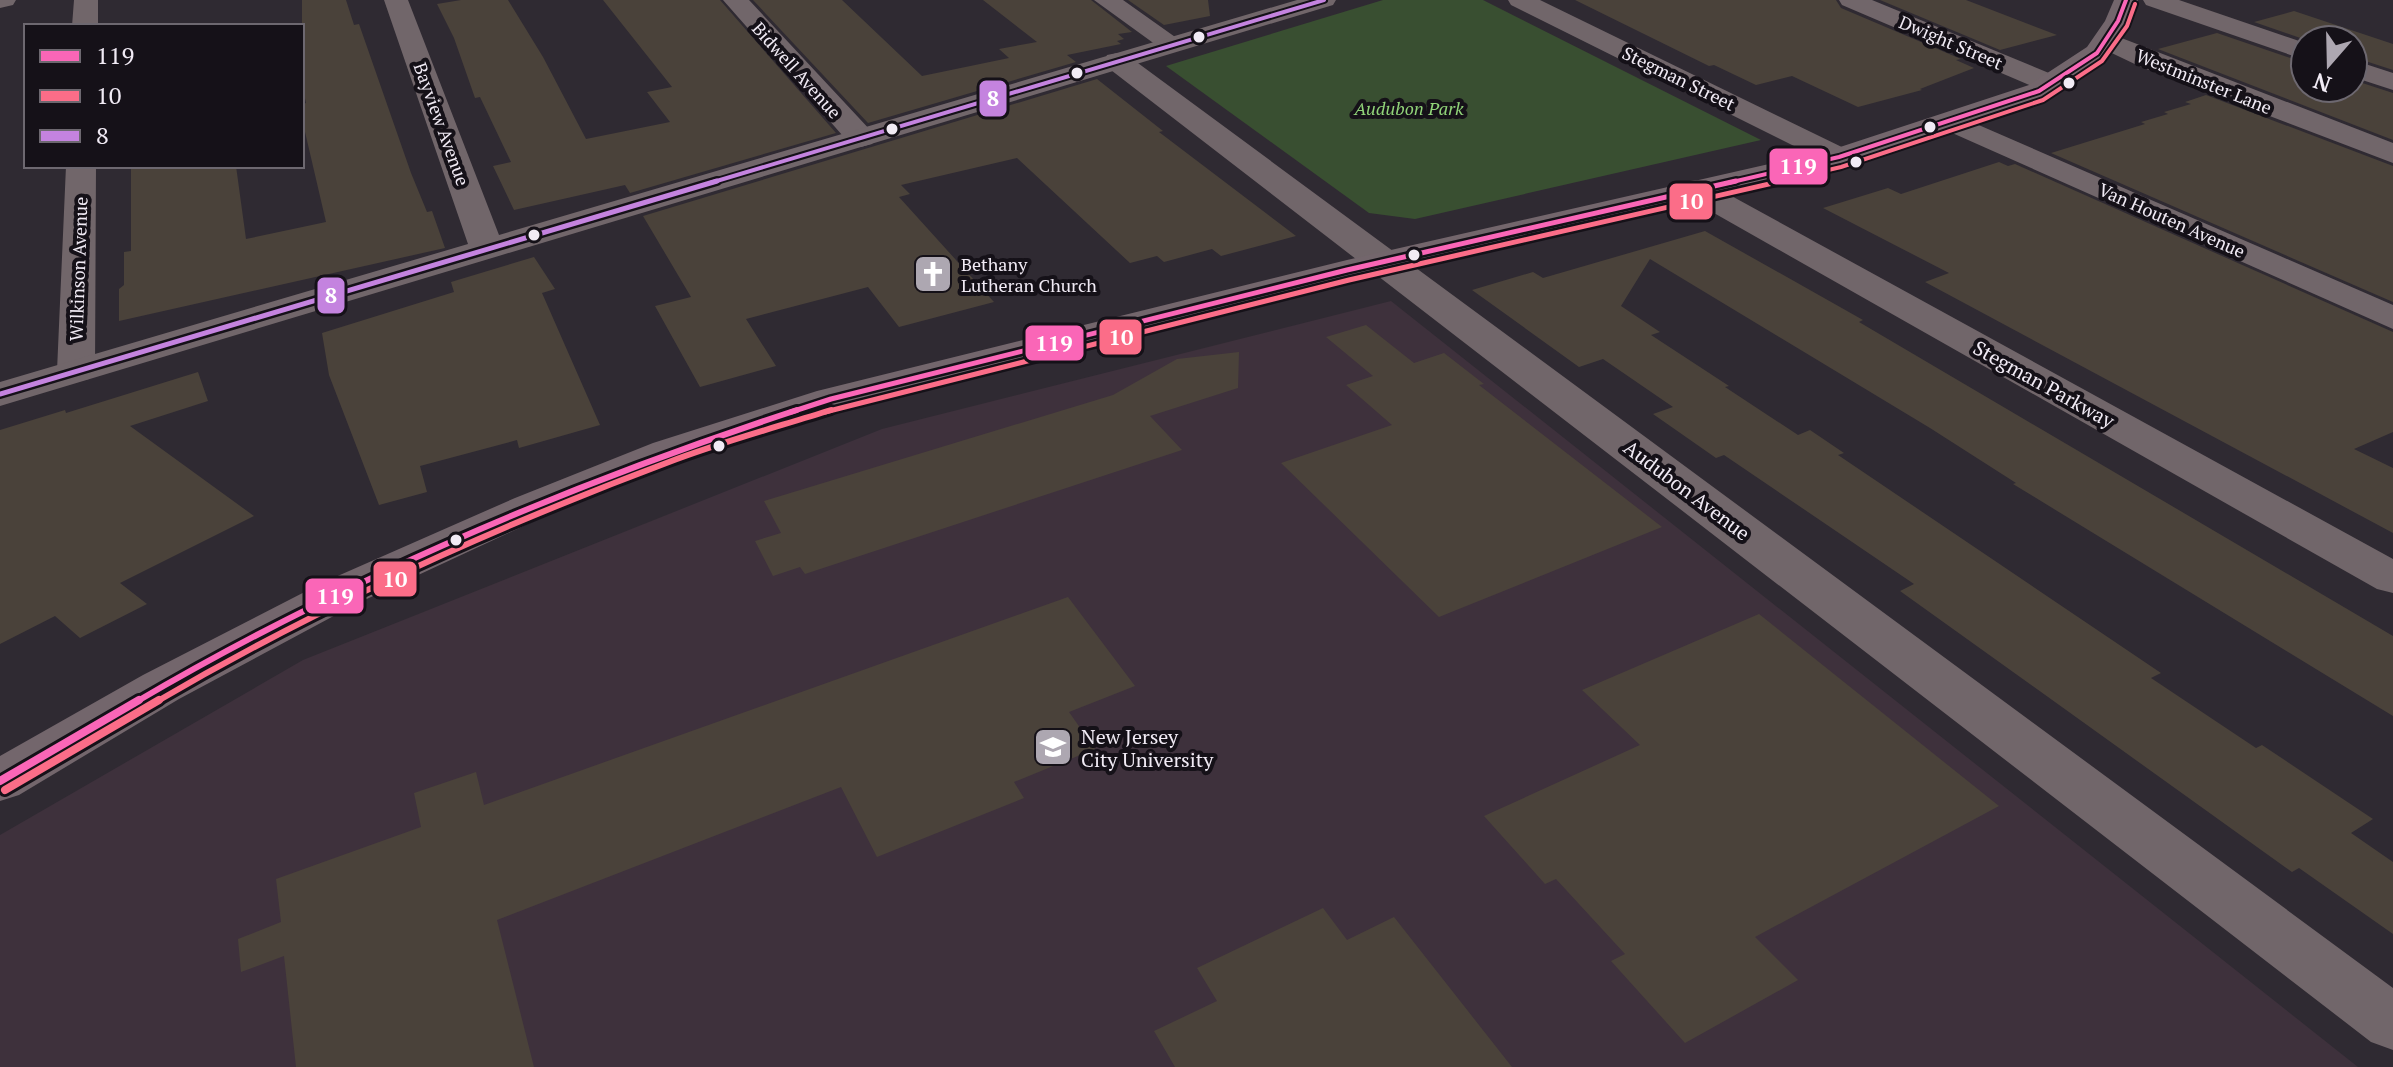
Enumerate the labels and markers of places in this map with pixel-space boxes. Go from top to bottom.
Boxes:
unlabelled marker [1191,29,1207,45]
unlabelled marker [1069,65,1085,81]
unlabelled marker [2061,75,2077,91]
unlabelled marker [1922,119,1938,135]
unlabelled marker [884,121,900,137]
unlabelled marker [1848,154,1864,170]
unlabelled marker [526,227,542,243]
unlabelled marker [1406,247,1422,263]
place label: Bethany Lutheran Church [961,252,1097,297]
church icon: Bethany Lutheran Church [912,253,954,295]
unlabelled marker [711,438,727,454]
unlabelled marker [448,532,464,548]
place label: New Jersey City University [1081,723,1214,773]
school or university icon: New Jersey City University [1032,726,1074,768]

